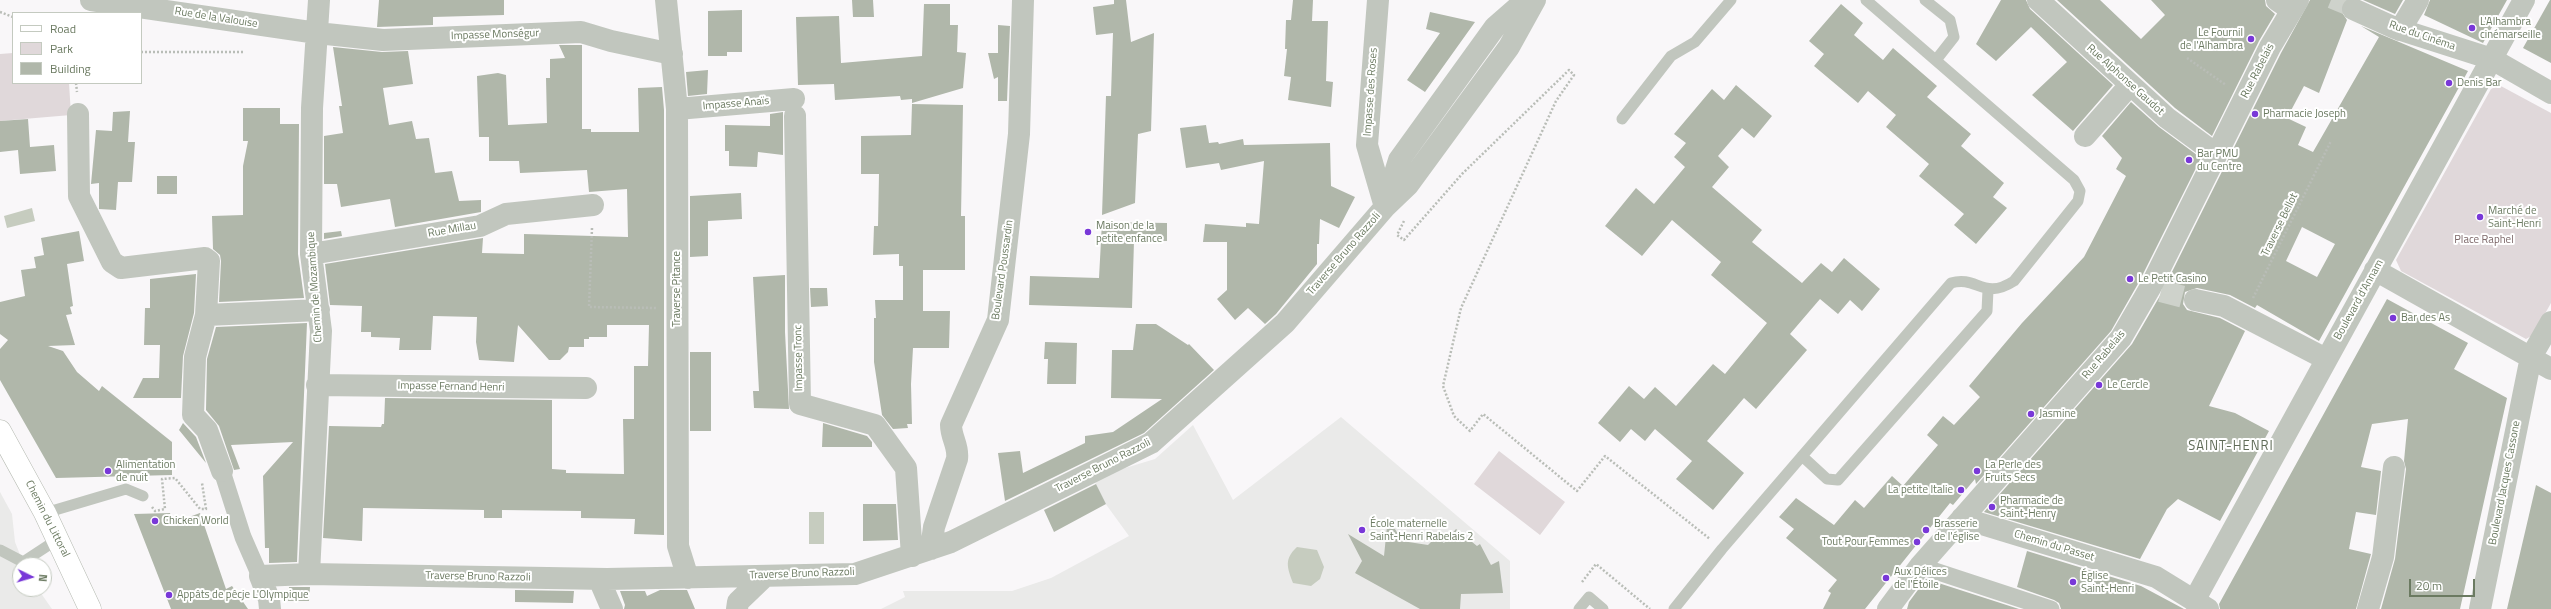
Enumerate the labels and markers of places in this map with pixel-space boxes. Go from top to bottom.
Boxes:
place label: L'Alhambra cinémarseille [2480,15,2541,41]
marker: L'Alhambra cinémarseille [2467,23,2477,33]
place label: Le Fournil de l'Alhambra [2180,26,2243,52]
marker: Le Fournil de l'Alhambra [2246,34,2256,44]
place label: Denis Bar [2457,76,2502,90]
marker: Denis Bar [2444,78,2454,88]
place label: Pharmacie Joseph [2263,107,2346,121]
marker: Pharmacie Joseph [2250,109,2260,119]
place label: Bar PMU du Centre [2197,147,2241,173]
marker: Bar PMU du Centre [2184,155,2194,165]
place label: Marché de Saint-Henri [2488,204,2541,230]
marker: Marché de Saint-Henri [2475,212,2485,222]
place label: Maison de la petite enfance [1096,219,1162,245]
marker: Maison de la petite enfance [1083,227,1093,237]
place label: Le Petit Casino [2138,272,2206,286]
marker: Le Petit Casino [2125,274,2135,284]
place label: Bar des As [2401,311,2450,325]
marker: Bar des As [2388,313,2398,323]
place label: Le Cercle [2107,378,2148,392]
marker: Le Cercle [2094,380,2104,390]
place label: Jasmine [2039,407,2076,421]
marker: Jasmine [2026,409,2036,419]
place label: Alimentation de nuit [116,458,175,484]
place label: La Perle des Fruits Secs [1985,458,2041,484]
marker: Alimentation de nuit [103,466,113,476]
marker: La Perle des Fruits Secs [1972,466,1982,476]
place label: La petite Italie [1888,483,1953,497]
marker: La petite Italie [1956,485,1966,495]
place label: Pharmacie de Saint-Henry [2000,494,2063,520]
marker: Pharmacie de Saint-Henry [1987,502,1997,512]
place label: Chicken World [163,514,229,528]
marker: Chicken World [150,516,160,526]
place label: École maternelle Saint-Henri Rabelais 2 [1370,517,1473,543]
place label: Brasserie de l'église [1934,517,1979,543]
marker: École maternelle Saint-Henri Rabelais 2 [1357,525,1367,535]
marker: Brasserie de l'église [1921,525,1931,535]
place label: Tout Pour Femmes [1822,535,1909,549]
marker: Tout Pour Femmes [1912,537,1922,547]
place label: Aux Délices de l'Étoile [1894,565,1947,591]
place label: Église Saint-Henri [2081,569,2134,595]
marker: Aux Délices de l'Étoile [1881,573,1891,583]
marker: Église Saint-Henri [2068,577,2078,587]
place label: Appâts de pêcje L'Olympique [177,588,309,602]
marker: Appâts de pêcje L'Olympique [164,590,174,600]

